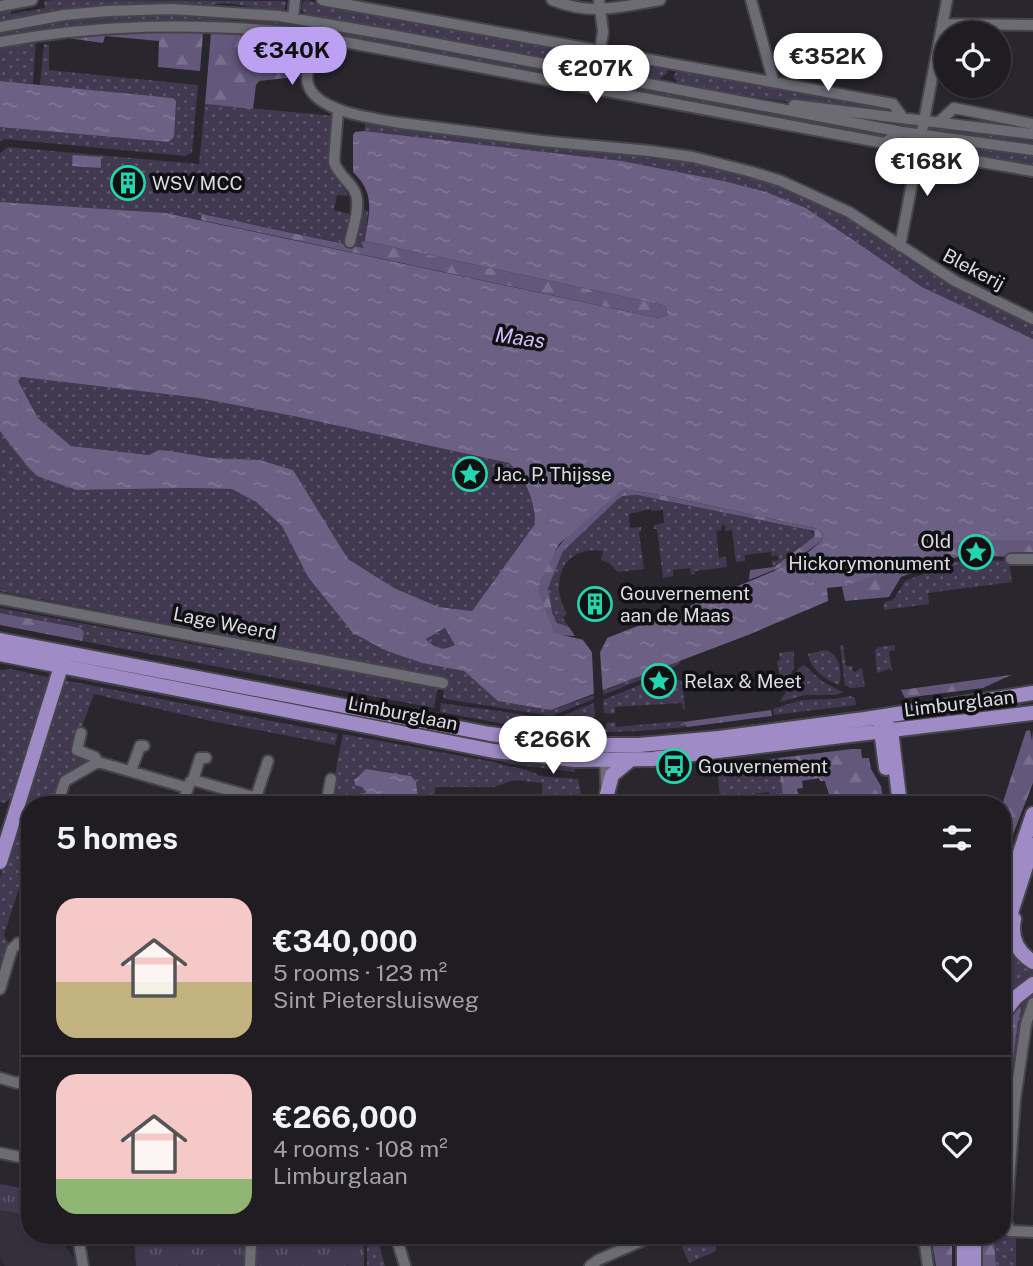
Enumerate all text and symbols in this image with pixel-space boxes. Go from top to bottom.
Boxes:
map controls [934,21,1011,98]
button: locate [934,21,1011,98]
pin: €340K [243,28,341,87]
pin: €352K [779,34,877,93]
text: €340K [254,36,330,63]
text: €352K [790,42,866,69]
pin: €207K [547,46,645,105]
text: €207K [559,54,633,81]
pin: €168K [878,138,976,198]
text: €168K [891,147,963,174]
building icon: WSV MCC [109,164,147,202]
place label: WSV MCC [152,172,243,194]
street label: Blekerij [939,244,1009,294]
water label: Maas [493,322,547,353]
place icon: Jac. P. Thijsse [451,455,489,493]
place label: Jac. P. Thijsse [494,463,612,485]
place label: Old Hickorymonument [788,530,951,574]
place icon: Old Hickorymonument [957,533,995,571]
place label: Gouvernement aan de Maas [620,582,750,626]
building icon: Gouvernement aan de Maas [576,585,614,623]
street label: Lage Weerd [171,602,279,644]
place icon: Relax & Meet [640,662,678,700]
place label: Relax & Meet [684,670,802,692]
street label: Limburglaan [902,685,1016,721]
street label: Limburglaan [346,692,460,734]
pin: €266K [504,716,602,776]
text: €266K [515,725,591,752]
bus stop icon: Gouvernement [655,747,693,785]
place label: Gouvernement [698,755,828,777]
icon: filters [938,819,976,857]
text: 5 homes [56,820,178,856]
text: €340,000 [273,923,418,959]
icon: home [112,926,196,1010]
icon: heart [938,949,976,987]
text: 5 rooms · 123 m² [273,959,447,986]
text: Sint Pietersluisweg [273,986,479,1013]
text: €266,000 [273,1099,417,1135]
icon: home [112,1102,196,1186]
icon: heart [938,1125,976,1163]
text: 4 rooms · 108 m² [273,1135,448,1162]
text: Limburglaan [273,1162,408,1189]

